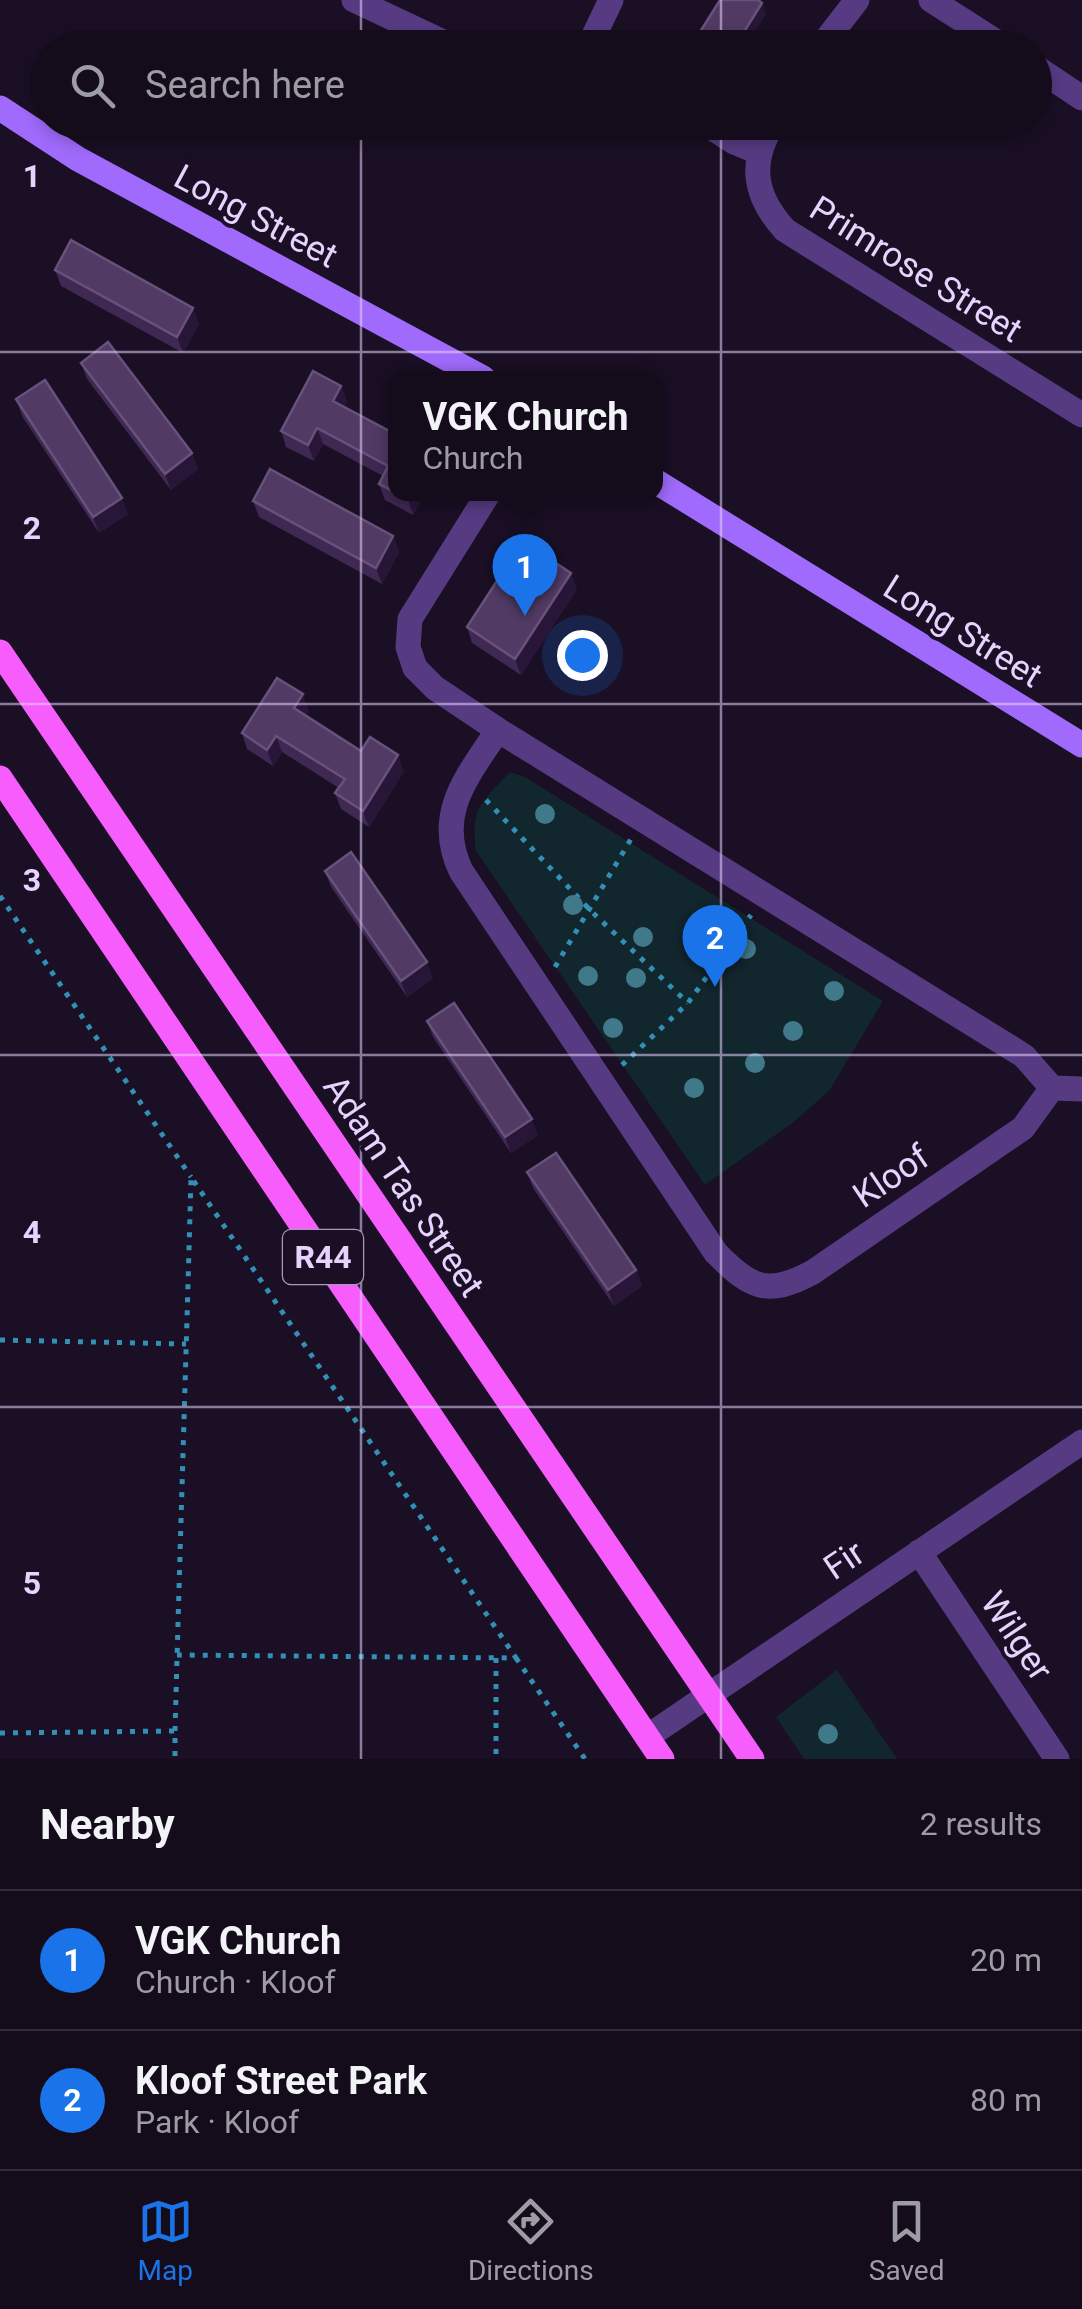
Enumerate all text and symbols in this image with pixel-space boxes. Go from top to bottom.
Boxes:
search box [30,30,1052,140]
icon: search [65,58,120,113]
text: Search here [145,63,345,107]
street label: Long Street [167,156,344,277]
text: 1 [23,157,41,195]
street label: Primrose Street [802,188,1029,351]
popup [388,371,663,501]
text: VGK Church [422,395,629,439]
text: Church [422,439,523,477]
text: 2 [23,509,41,547]
pin: 1 [492,534,558,616]
street label: Long Street [876,567,1049,696]
your location [557,630,608,681]
text: 3 [23,861,41,899]
pin: 2 [682,904,748,987]
street label: Adam Tas Street [315,1068,493,1304]
street label: Kloof [846,1136,938,1216]
text: 4 [23,1213,41,1251]
road number: R44 [283,1230,363,1284]
street label: Fir [816,1532,872,1589]
text: 5 [23,1564,41,1602]
street label: Wilger [972,1584,1061,1689]
text: Nearby [40,1800,175,1849]
text: 2 results [920,1805,1042,1843]
text: VGK Church [135,1919,341,1963]
text: 1 [63,1941,82,1979]
text: 20 m [970,1941,1042,1979]
text: Church · Kloof [135,1963,336,2001]
text: Kloof Street Park [135,2059,427,2103]
text: 2 [63,2081,82,2119]
text: 80 m [970,2081,1042,2119]
text: Park · Kloof [135,2103,299,2141]
tab: Map [138,2194,193,2287]
tab: Directions [468,2194,594,2287]
tab: Saved [869,2194,944,2287]

